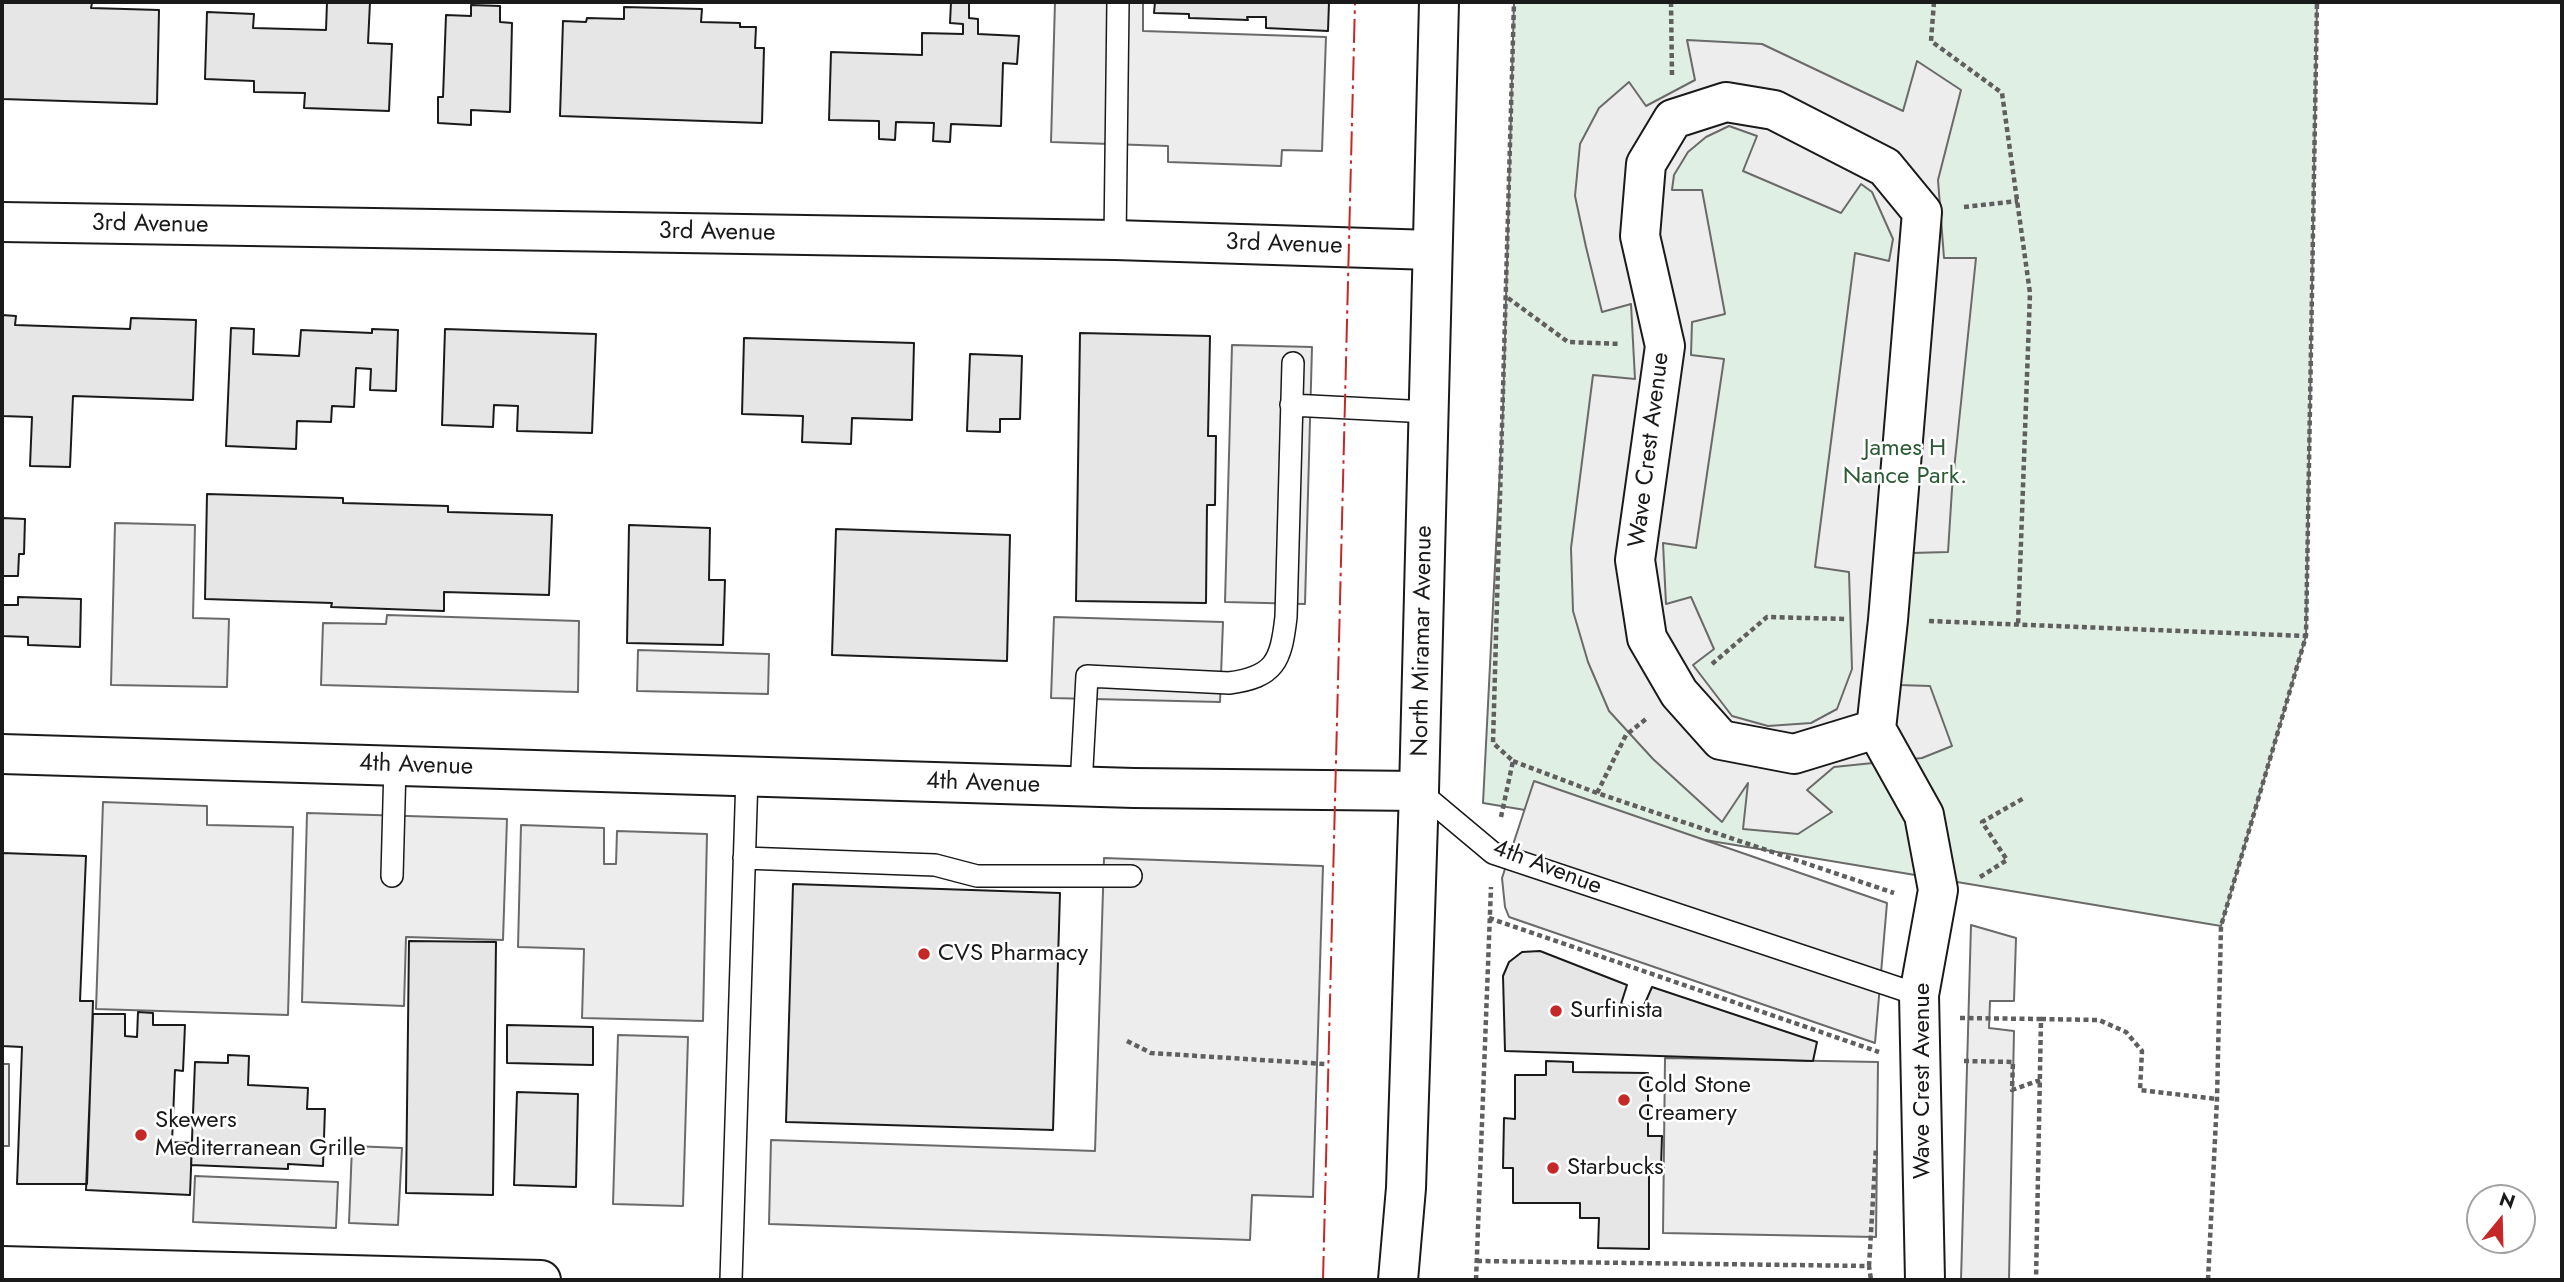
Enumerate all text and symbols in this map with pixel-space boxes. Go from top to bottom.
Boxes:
street label: 3rd Avenue [91,210,209,240]
street label: 3rd Avenue [658,218,776,248]
street label: 3rd Avenue [1225,229,1343,261]
street label: Wave Crest Avenue [1624,351,1676,549]
park label: James H Nance Park. [1843,435,1967,491]
street label: North Miramar Avenue [1407,525,1439,757]
street label: 4th Avenue [358,750,474,782]
street label: 4th Avenue [925,768,1041,800]
street label: 4th Avenue [1488,834,1606,902]
place label: CVS Pharmacy [938,940,1088,968]
marker: CVS Pharmacy [916,946,932,962]
street label: Wave Crest Avenue [1909,983,1937,1179]
place label: Surfinista [1570,997,1663,1025]
marker: Surfinista [1548,1003,1564,1019]
place label: Cold Stone Creamery [1638,1072,1751,1128]
marker: Cold Stone Creamery [1616,1092,1632,1108]
place label: Skewers Mediterranean Grille [155,1107,366,1163]
marker: Skewers Mediterranean Grille [133,1127,149,1143]
place label: Starbucks [1567,1154,1664,1182]
marker: Starbucks [1545,1160,1561,1176]
north arrow [2466,1184,2536,1254]
text: N [2496,1185,2519,1216]

